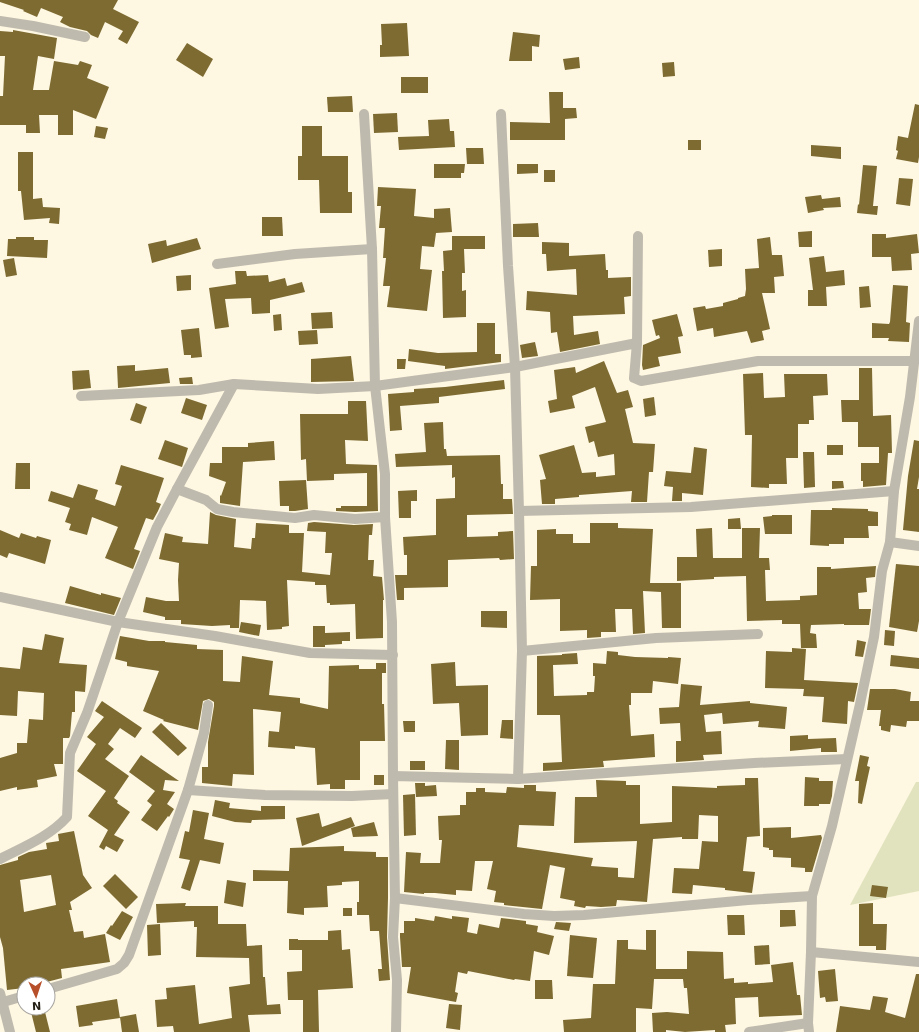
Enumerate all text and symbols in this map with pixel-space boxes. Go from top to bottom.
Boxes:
north arrow [16,976,56,1016]
text: N [32,999,41,1012]

